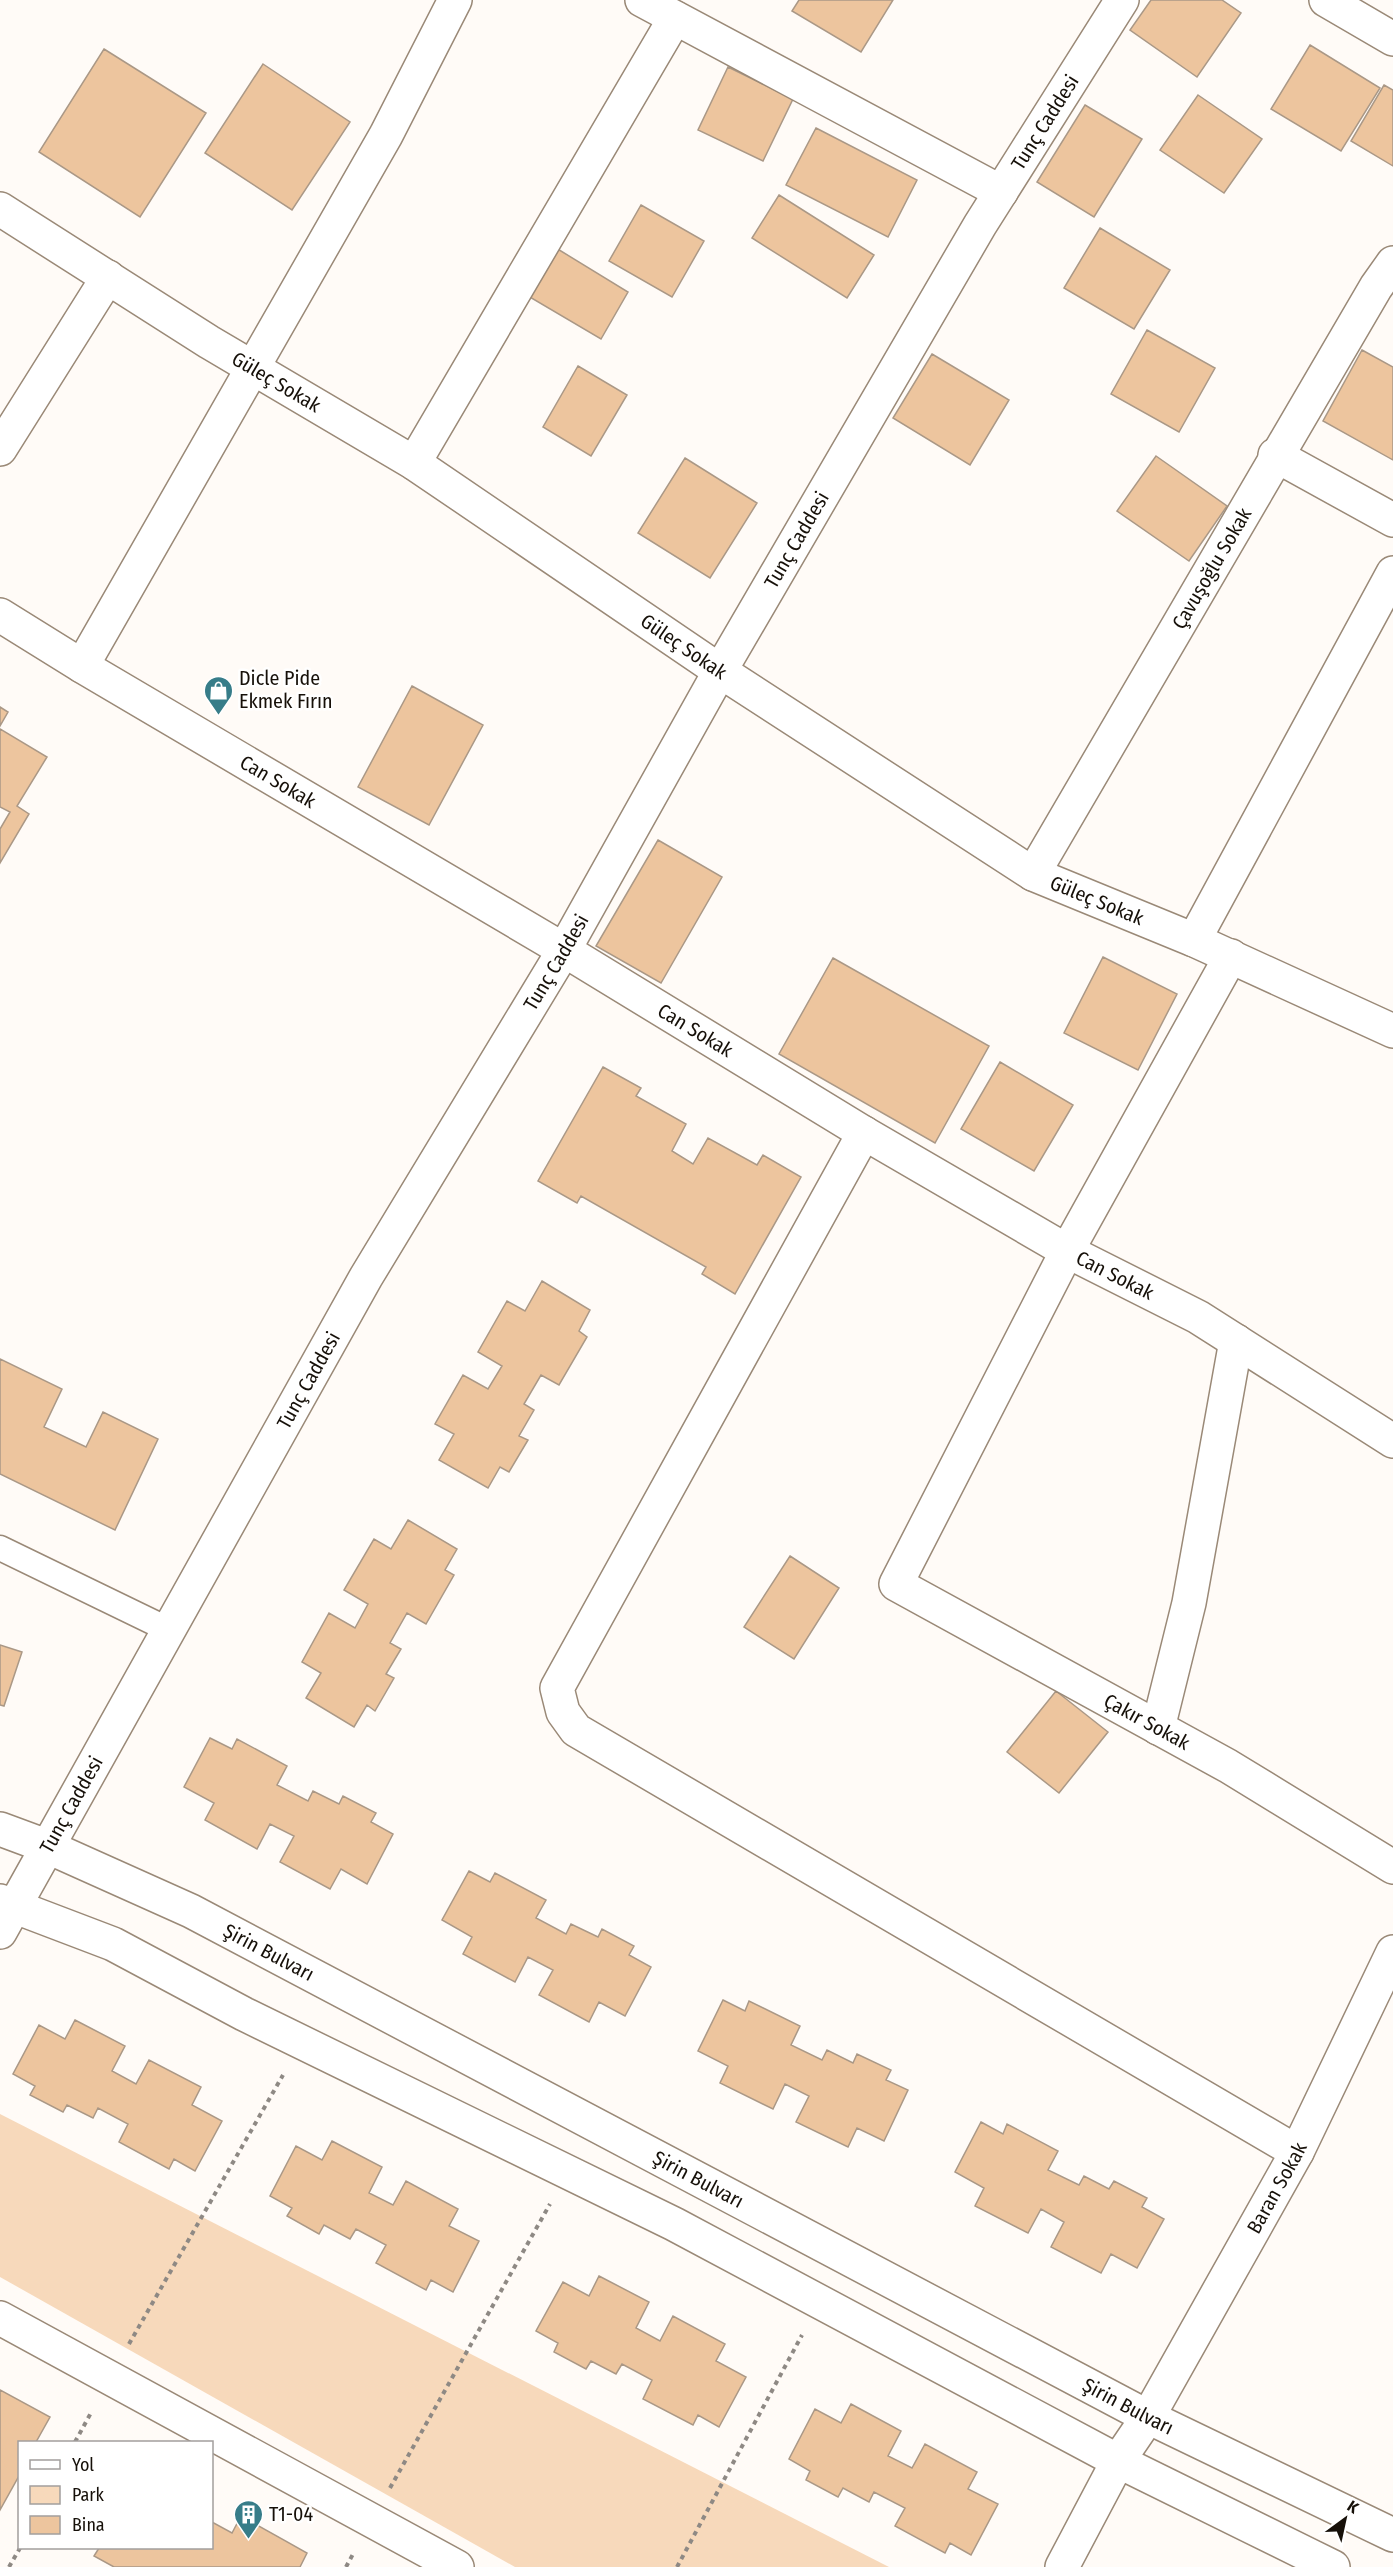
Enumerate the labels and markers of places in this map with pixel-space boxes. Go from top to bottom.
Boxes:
place label: Dicle Pide Ekmek Fırın [239,666,333,713]
shop icon: Dicle Pide Ekmek Fırın [202,674,234,716]
building icon: T1-04 [232,2498,264,2540]
place label: T1-04 [269,2502,314,2526]

